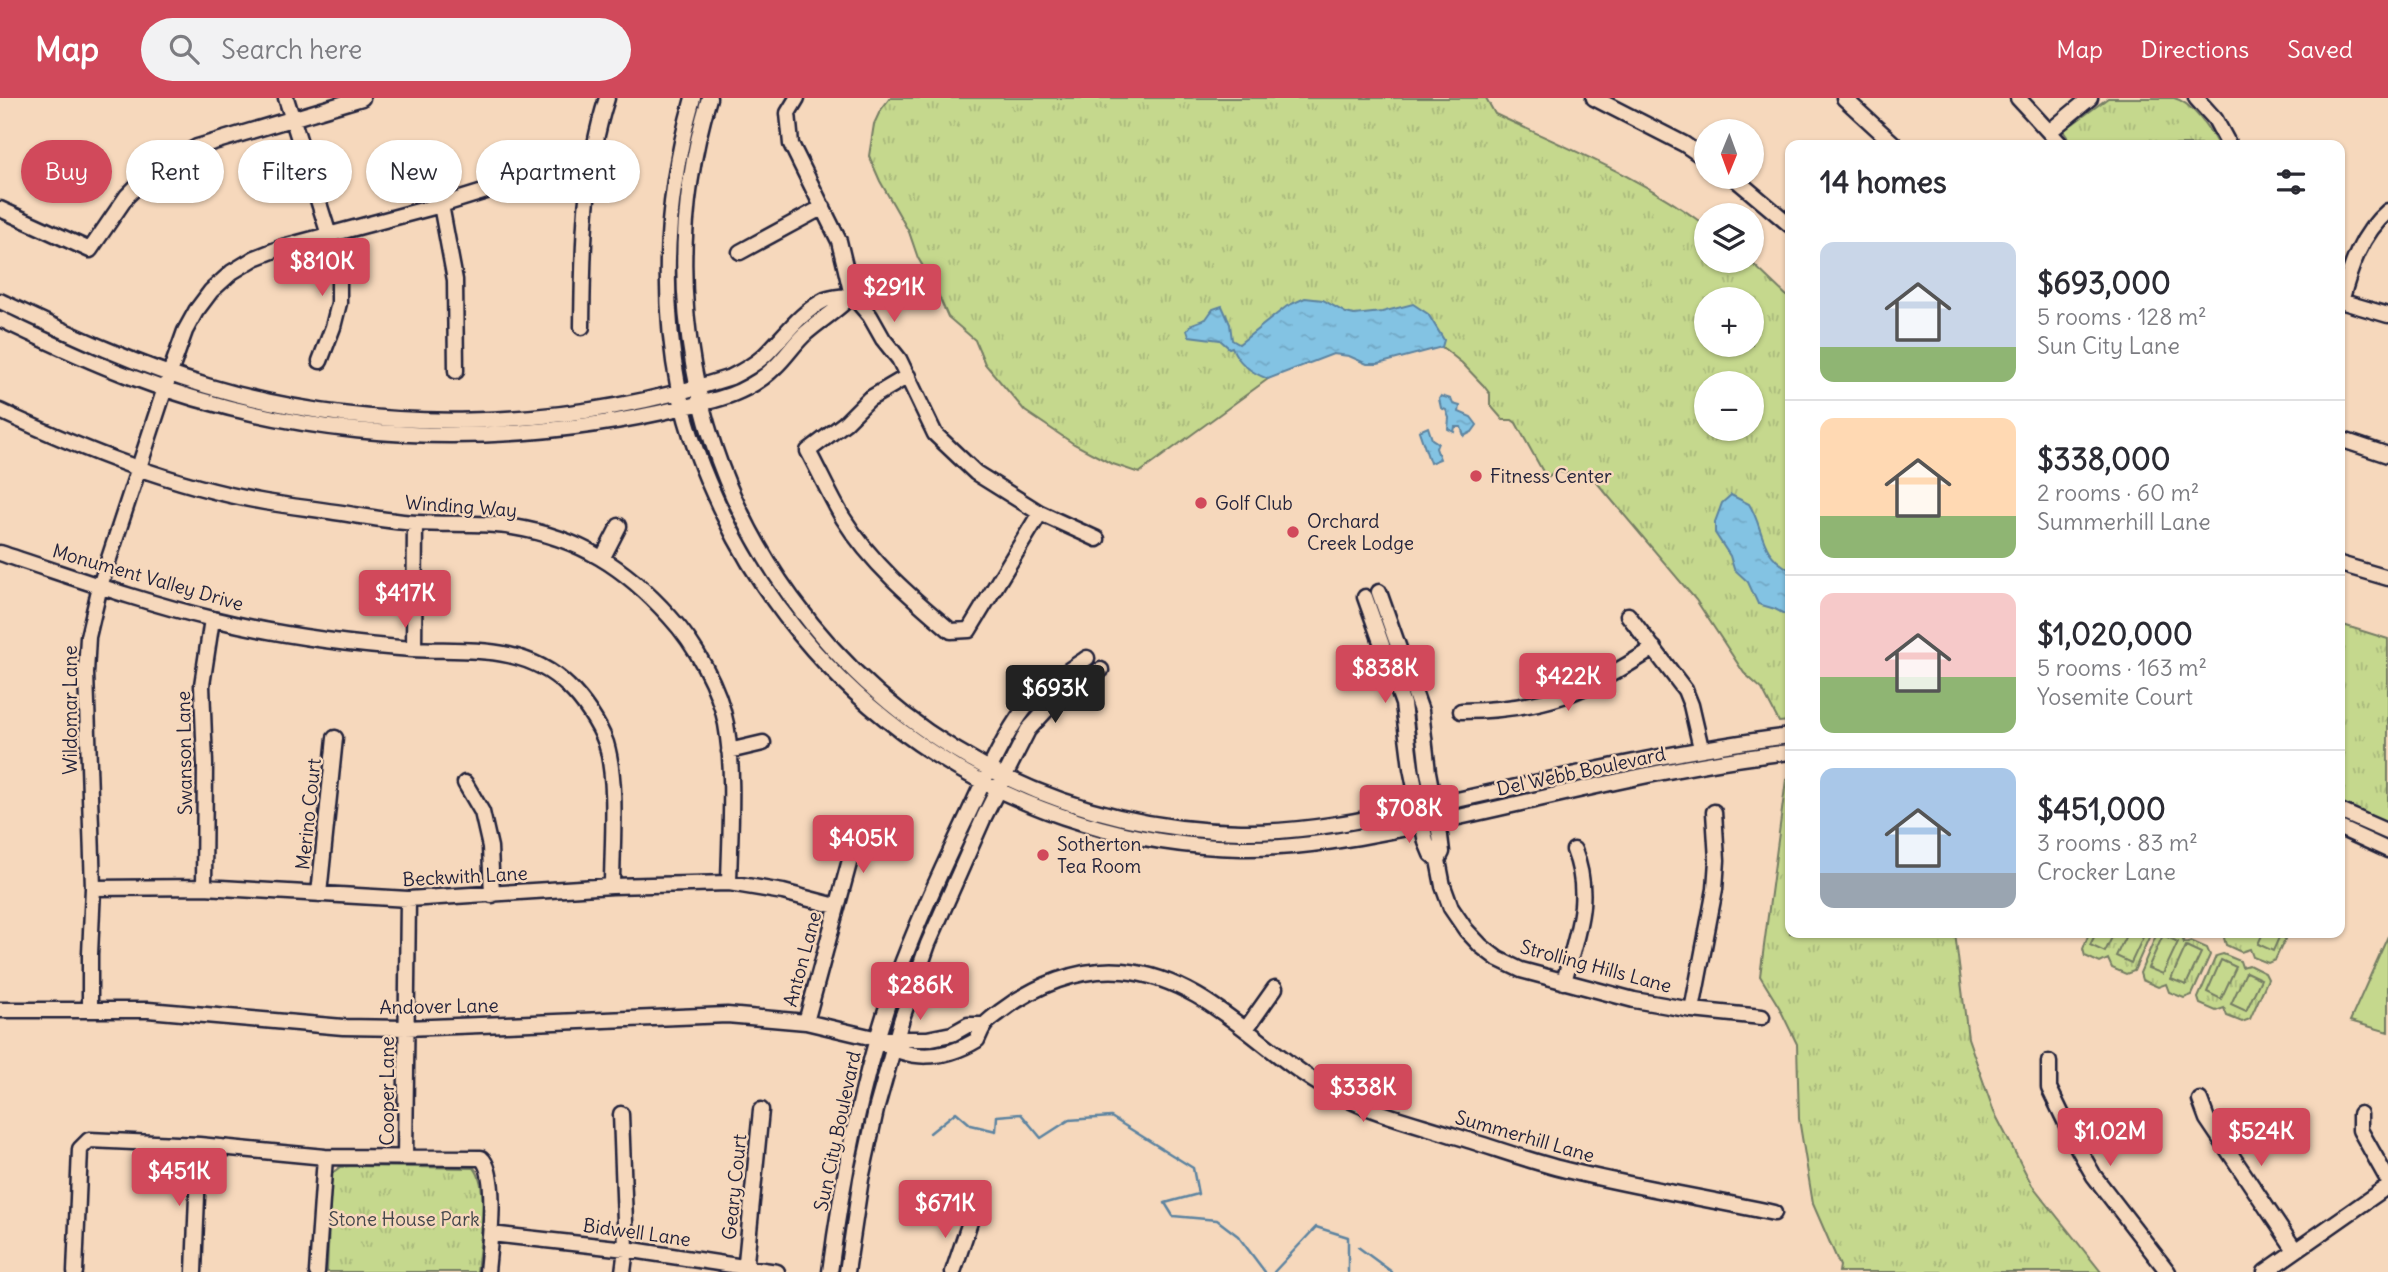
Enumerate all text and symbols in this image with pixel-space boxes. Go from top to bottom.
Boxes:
search box [141,18,631,81]
text: Map [35,28,99,70]
icon: search [165,30,203,68]
text: Search here [221,33,362,66]
text: Map [2056,34,2103,64]
text: Directions [2141,34,2249,64]
text: Saved [2287,34,2353,64]
north arrow [1694,119,1764,189]
map controls [1694,119,1764,441]
chip: Buy [21,140,112,203]
chip: Rent [126,140,224,203]
chip: Filters [238,140,352,203]
chip: New [366,140,462,203]
chip: Apartment [476,140,640,203]
text: 14 homes [1820,163,1947,201]
icon: filters [2272,163,2310,201]
button: layers [1694,203,1764,273]
pin: $810K [273,238,371,298]
text: $810K [290,246,354,275]
pin: $291K [845,264,943,324]
text: $693,000 [2037,264,2171,302]
icon: home [1876,270,1960,354]
text: $291K [863,272,925,301]
button: + [1694,287,1764,357]
text: 5 rooms · 128 m² [2037,302,2207,331]
text: Sun City Lane [2037,331,2180,360]
button: − [1694,371,1764,441]
text: $338,000 [2037,440,2171,478]
icon: home [1876,446,1960,530]
place label: Fitness Center [1490,464,1612,488]
marker: Fitness Center [1468,468,1484,484]
text: 2 rooms · 60 m² [2037,478,2199,507]
street label: Winding Way [404,490,518,522]
place label: Golf Club [1215,491,1293,515]
marker: Golf Club [1193,495,1209,511]
text: Summerhill Lane [2037,507,2211,536]
place label: Orchard Creek Lodge [1307,509,1414,555]
marker: Orchard Creek Lodge [1285,524,1301,540]
street label: Monument Valley Drive [50,538,246,616]
pin: $417K [356,570,454,630]
text: $417K [375,578,435,607]
text: $1,020,000 [2037,615,2193,653]
icon: home [1876,621,1960,705]
street label: Wildomar Lane [58,645,82,775]
pin: $838K [1336,646,1434,705]
text: $838K [1352,653,1418,682]
text: 5 rooms · 163 m² [2037,653,2207,682]
pin: $422K [1519,654,1617,713]
text: $422K [1535,661,1601,690]
pin: $693K [1006,666,1104,725]
text: $693K [1022,673,1088,702]
text: Yosemite Court [2037,682,2193,711]
street label: Swanson Lane [171,691,197,815]
street label: Del Webb Boulevard [1494,741,1668,801]
street label: Merino Court [290,757,326,871]
pin: $708K [1360,786,1458,845]
text: $451,000 [2037,790,2166,828]
text: $708K [1376,793,1442,822]
icon: home [1876,796,1960,880]
pin: $405K [814,816,912,875]
text: $405K [829,823,897,852]
text: 3 rooms · 83 m² [2037,828,2198,857]
place label: Sotherton Tea Room [1057,832,1142,878]
marker: Sotherton Tea Room [1035,847,1051,863]
text: Crocker Lane [2037,857,2176,886]
street label: Beckwith Lane [402,861,528,891]
street label: Anton Lane [778,909,826,1009]
street label: Strolling Hills Lane [1518,934,1674,998]
pin: $286K [871,962,969,1022]
text: $286K [887,970,953,999]
street label: Andover Lane [379,993,499,1019]
street label: Cooper Lane [375,1036,399,1146]
street label: Sun City Boulevard [808,1049,866,1213]
pin: $338K [1314,1065,1412,1124]
text: $338K [1330,1072,1396,1101]
street label: Summerhill Lane [1453,1105,1597,1167]
pin: $1.02M [2053,1108,2167,1168]
pin: $524K [2212,1108,2310,1168]
text: $1.02M [2074,1116,2146,1145]
text: $524K [2228,1116,2294,1145]
street label: Geary Court [717,1133,751,1241]
pin: $451K [130,1148,228,1208]
text: $451K [148,1156,210,1185]
pin: $671K [896,1180,994,1240]
text: $671K [915,1188,975,1217]
park label: Stone House Park [328,1207,480,1231]
street label: Bidwell Lane [582,1213,692,1251]

